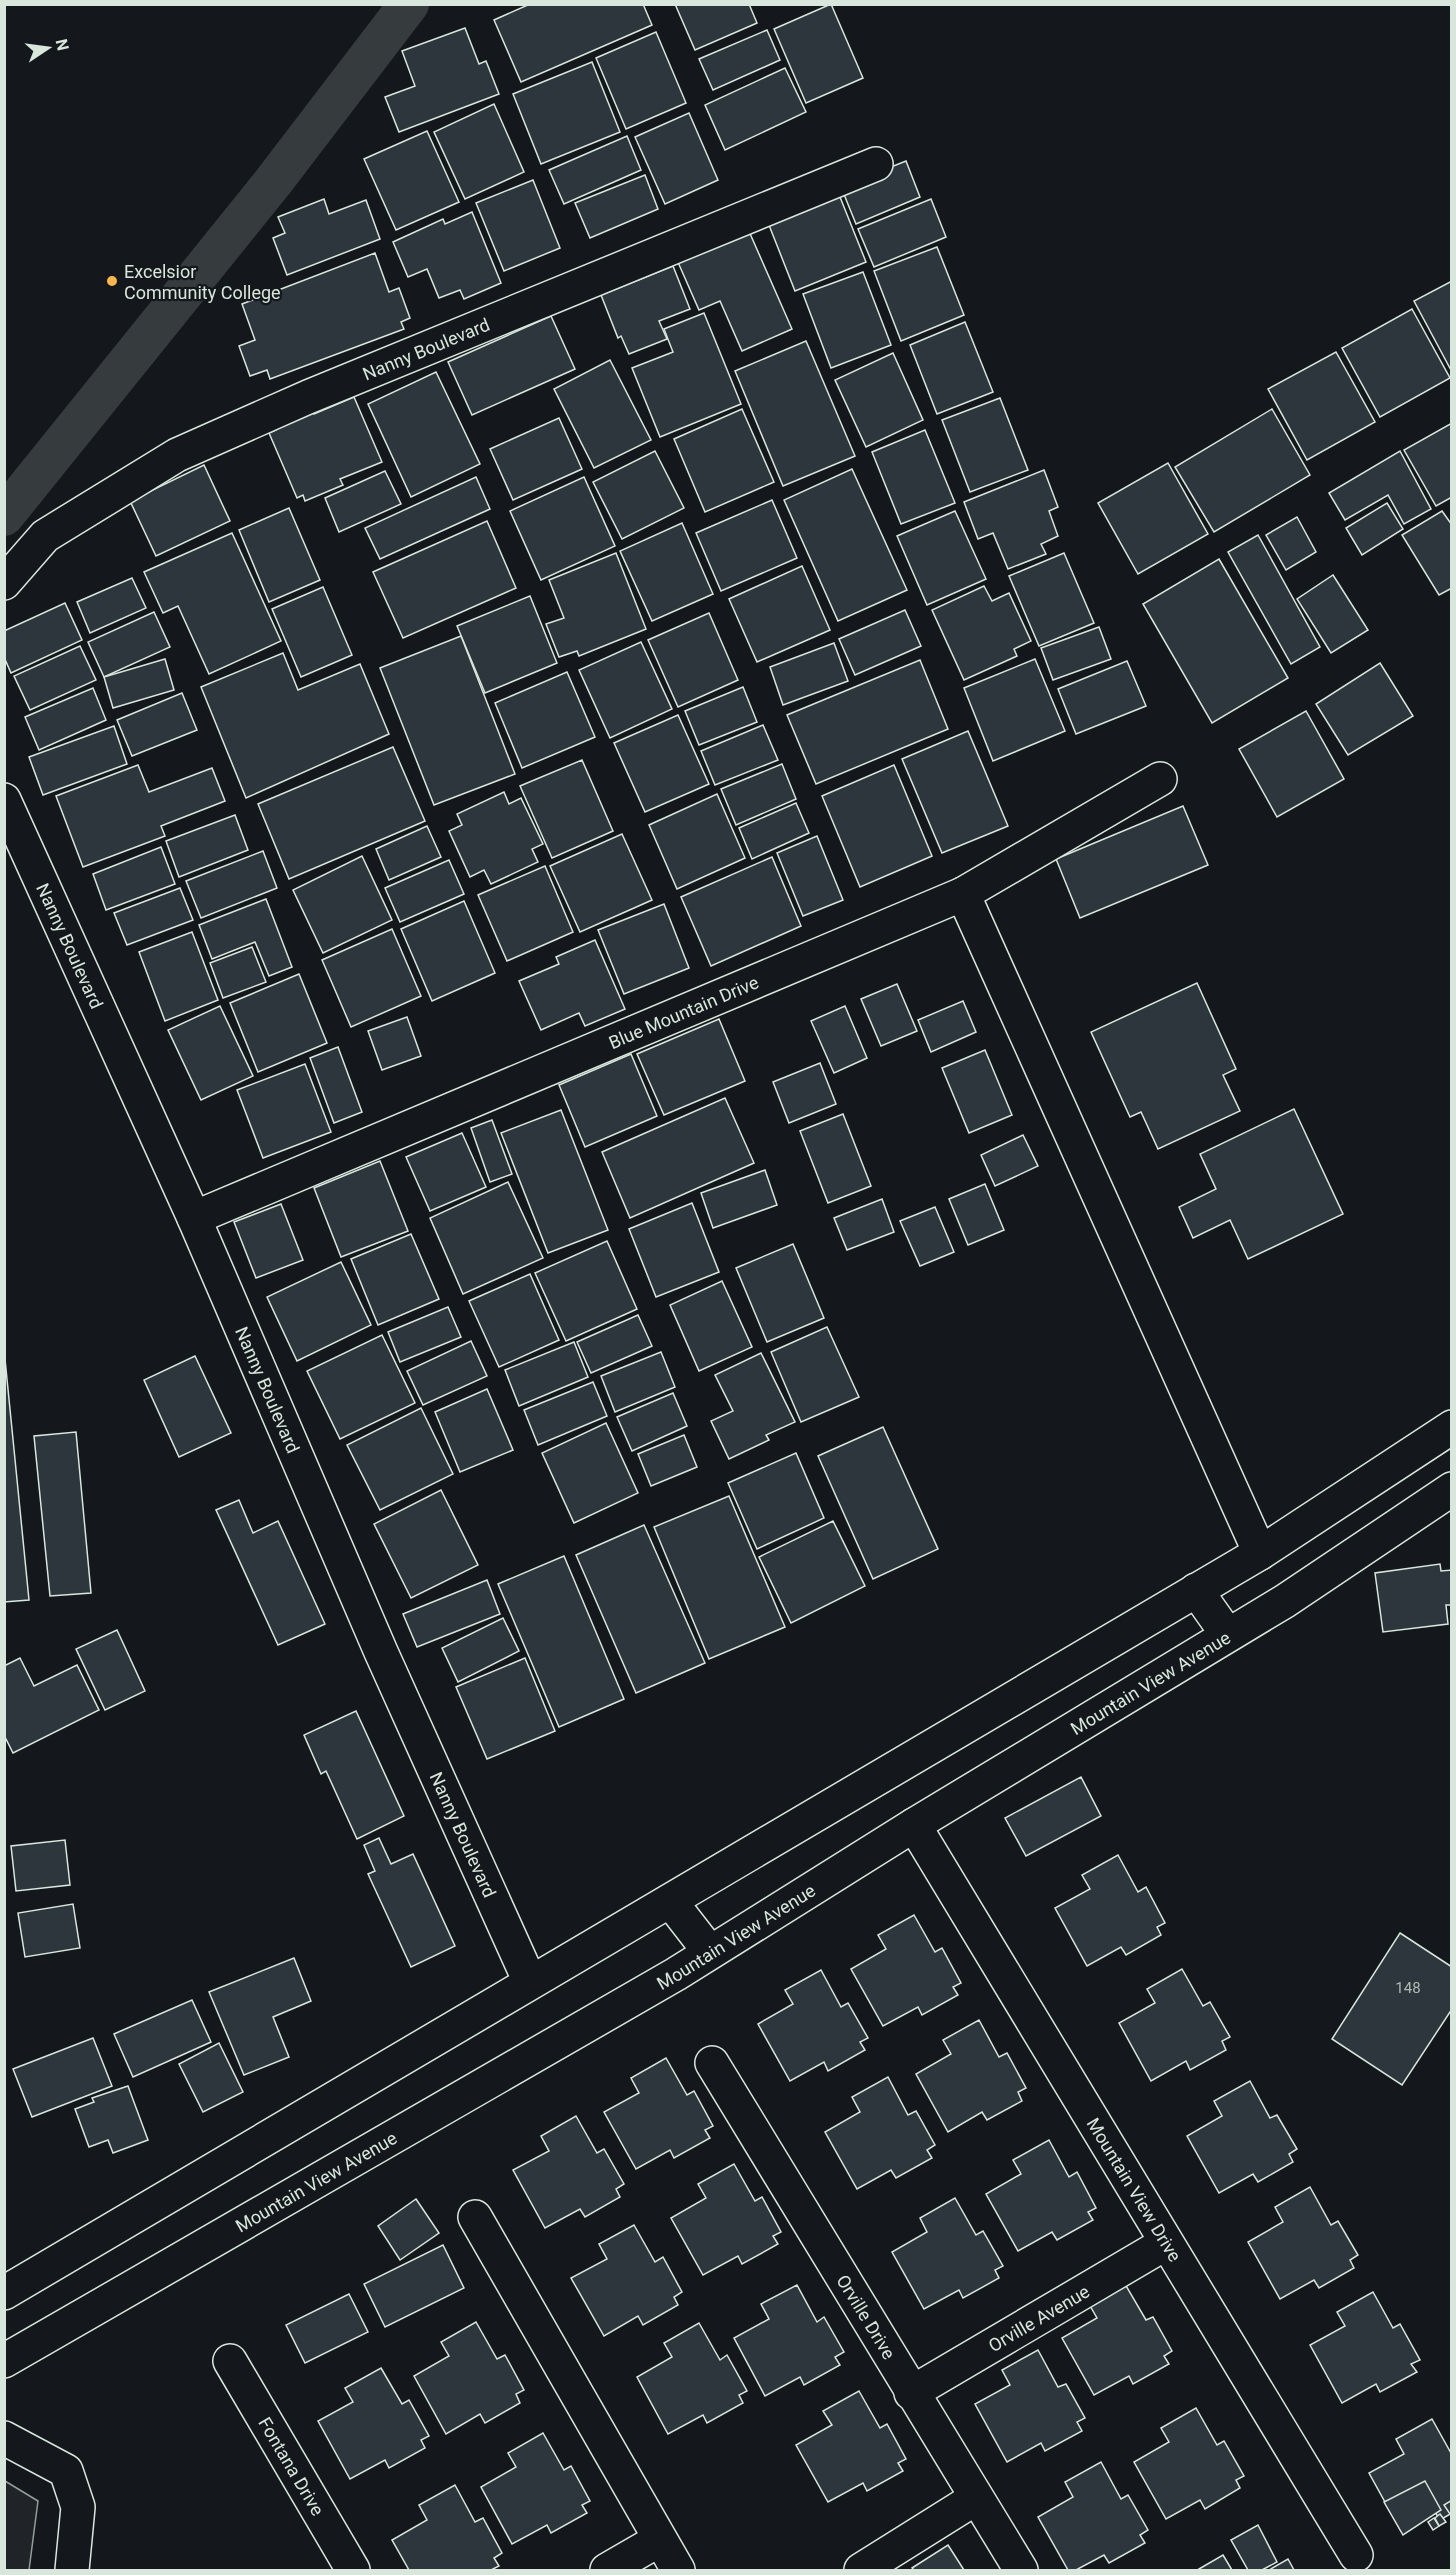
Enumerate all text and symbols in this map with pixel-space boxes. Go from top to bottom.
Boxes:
north arrow [18,18,78,78]
text: N [52,37,73,52]
place label: Excelsior Community College [124,261,281,303]
marker: Excelsior Community College [105,274,119,288]
street label: Nanny Boulevard [359,313,493,384]
street label: Nanny Boulevard [33,880,108,1012]
street label: Blue Mountain Drive [605,971,761,1053]
street label: Nanny Boulevard [232,1323,304,1456]
street label: Mountain View Avenue [1066,1626,1234,1739]
street label: Nanny Boulevard [426,1769,501,1900]
street label: Mountain View Avenue [653,1879,819,1993]
house number: 148 [1395,1979,1421,1997]
street label: Mountain View Drive [1083,2114,1186,2265]
street label: Mountain View Avenue [232,2127,400,2236]
street label: Orville Drive [833,2271,900,2363]
street label: Orville Avenue [984,2280,1093,2356]
street label: Fontana Drive [255,2413,329,2519]

